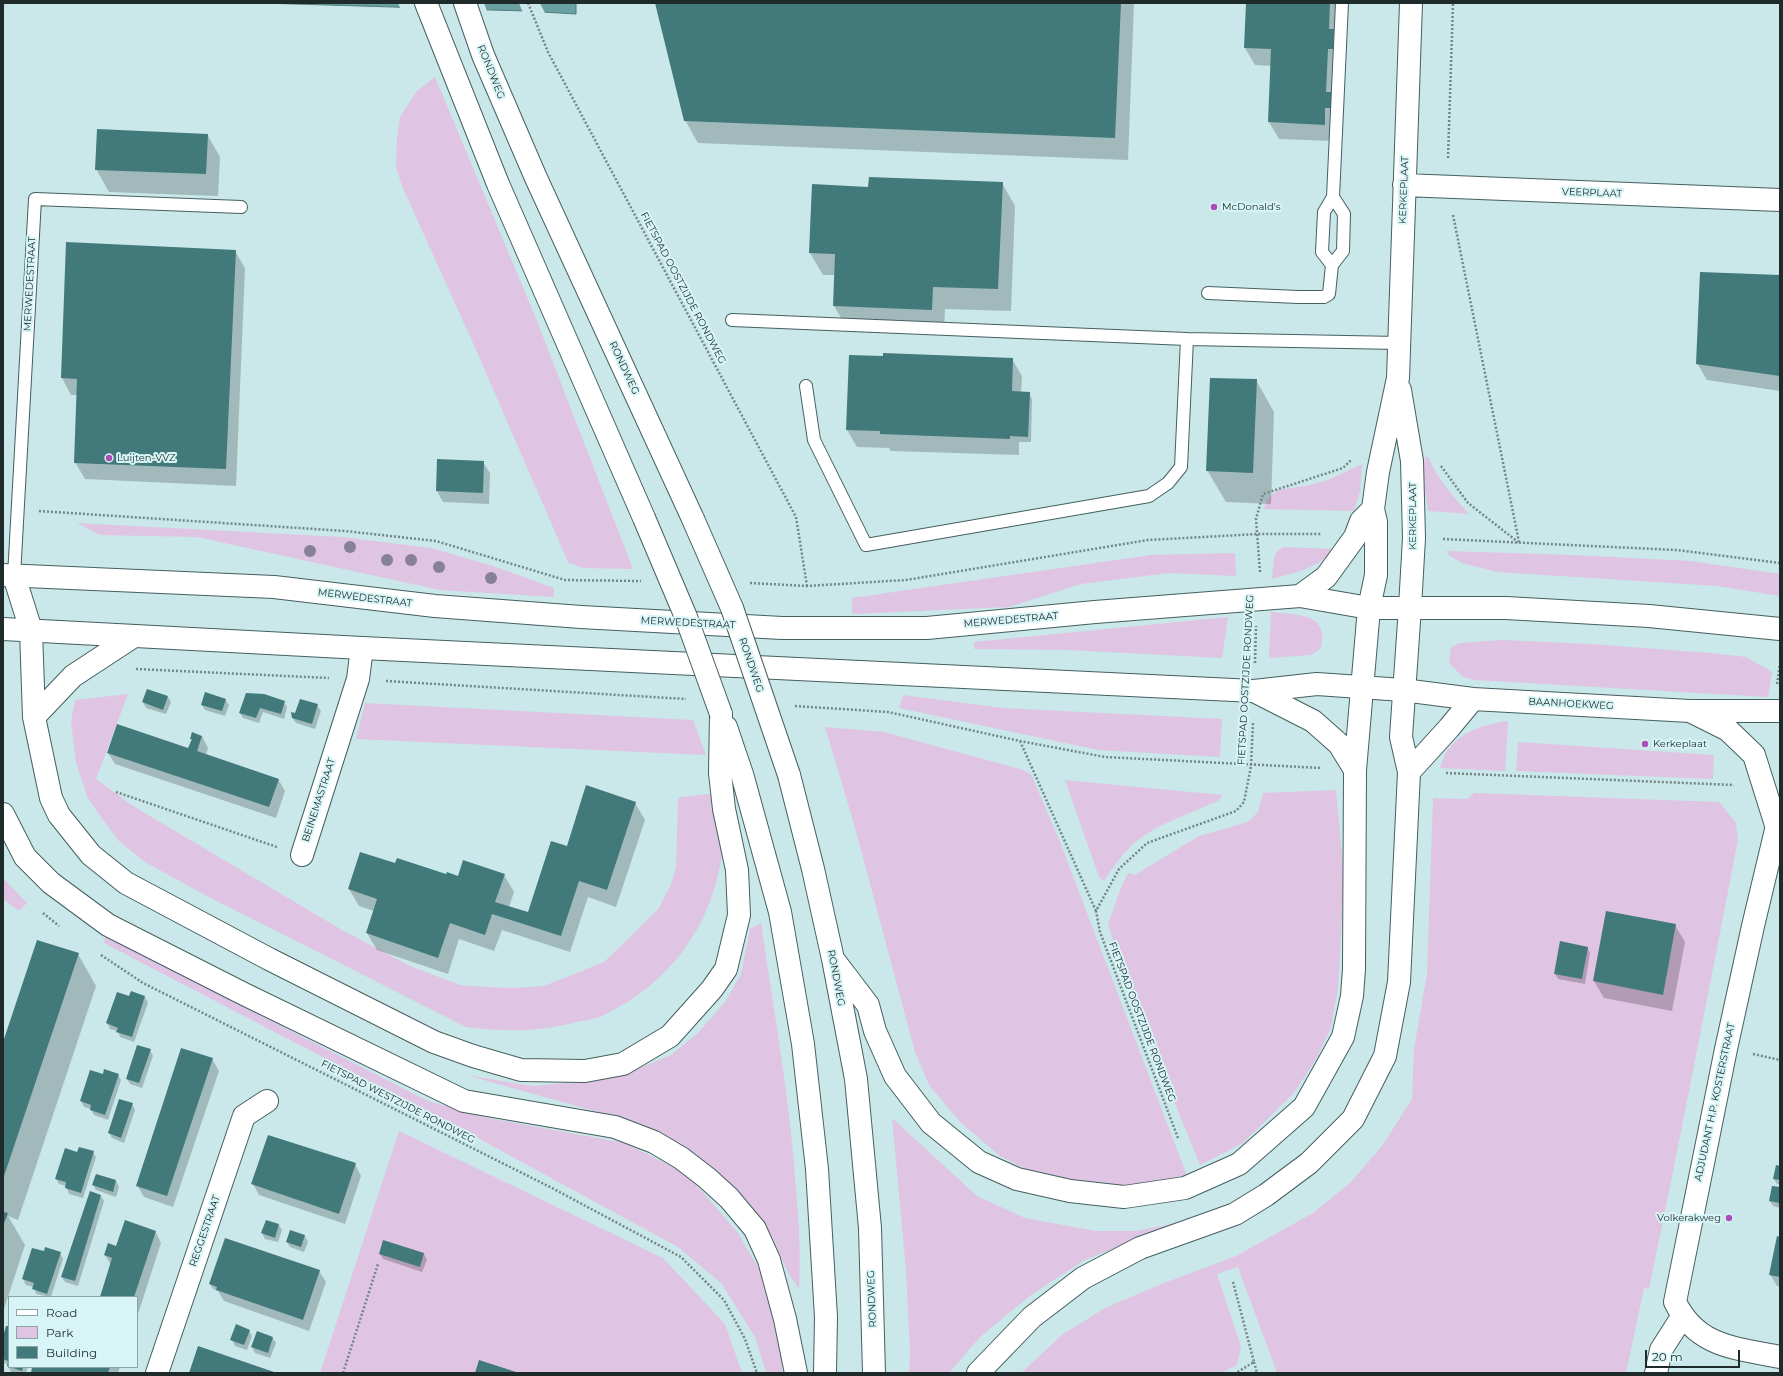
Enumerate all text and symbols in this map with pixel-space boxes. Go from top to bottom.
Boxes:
street label: RONDWEG [475,43,507,101]
street label: KERKEPLAAT [1397,156,1411,224]
street label: VEERPLAAT [1562,186,1622,200]
place label: McDonald's [1222,201,1281,213]
marker: McDonald's [1209,202,1219,212]
street label: FIETSPAD OOSTZIJDE RONDWEG [638,210,728,366]
street label: MERWEDESTRAAT [22,236,38,332]
street label: RONDWEG [606,340,642,396]
place label: Luijten-VVZ [117,452,176,464]
marker: Luijten-VVZ [104,453,114,463]
street label: KERKEPLAAT [1407,482,1419,550]
street label: MERWEDESTRAAT [317,586,413,610]
street label: FIETSPAD OOSTZIJDE RONDWEG [1236,595,1256,765]
street label: MERWEDESTRAAT [963,610,1059,630]
street label: MERWEDESTRAAT [640,615,736,631]
street label: RONDWEG [736,636,766,694]
street label: BAANHOEKWEG [1528,696,1614,712]
place label: Kerkeplaat [1653,738,1707,750]
marker: Kerkeplaat [1640,739,1650,749]
street label: BEINEMASTRAAT [300,756,338,844]
street label: FIETSPAD OOSTZIJDE RONDWEG [1106,940,1178,1104]
street label: RONDWEG [825,949,847,1007]
street label: ADJUDANT H.P. KOSTERSTRAAT [1692,1022,1738,1182]
street label: FIETSPAD WESTZIJDE RONDWEG [319,1058,477,1146]
street label: REGGESTRAAT [187,1194,223,1268]
place label: Volkerakweg [1657,1212,1721,1224]
marker: Volkerakweg [1724,1213,1734,1223]
street label: RONDWEG [865,1270,879,1328]
legend [8,1296,138,1368]
text: Road [46,1305,77,1320]
text: Park [46,1325,73,1340]
scale bar [1647,1342,1742,1368]
text: Building [46,1345,97,1360]
text: 20 m [1652,1349,1683,1364]

